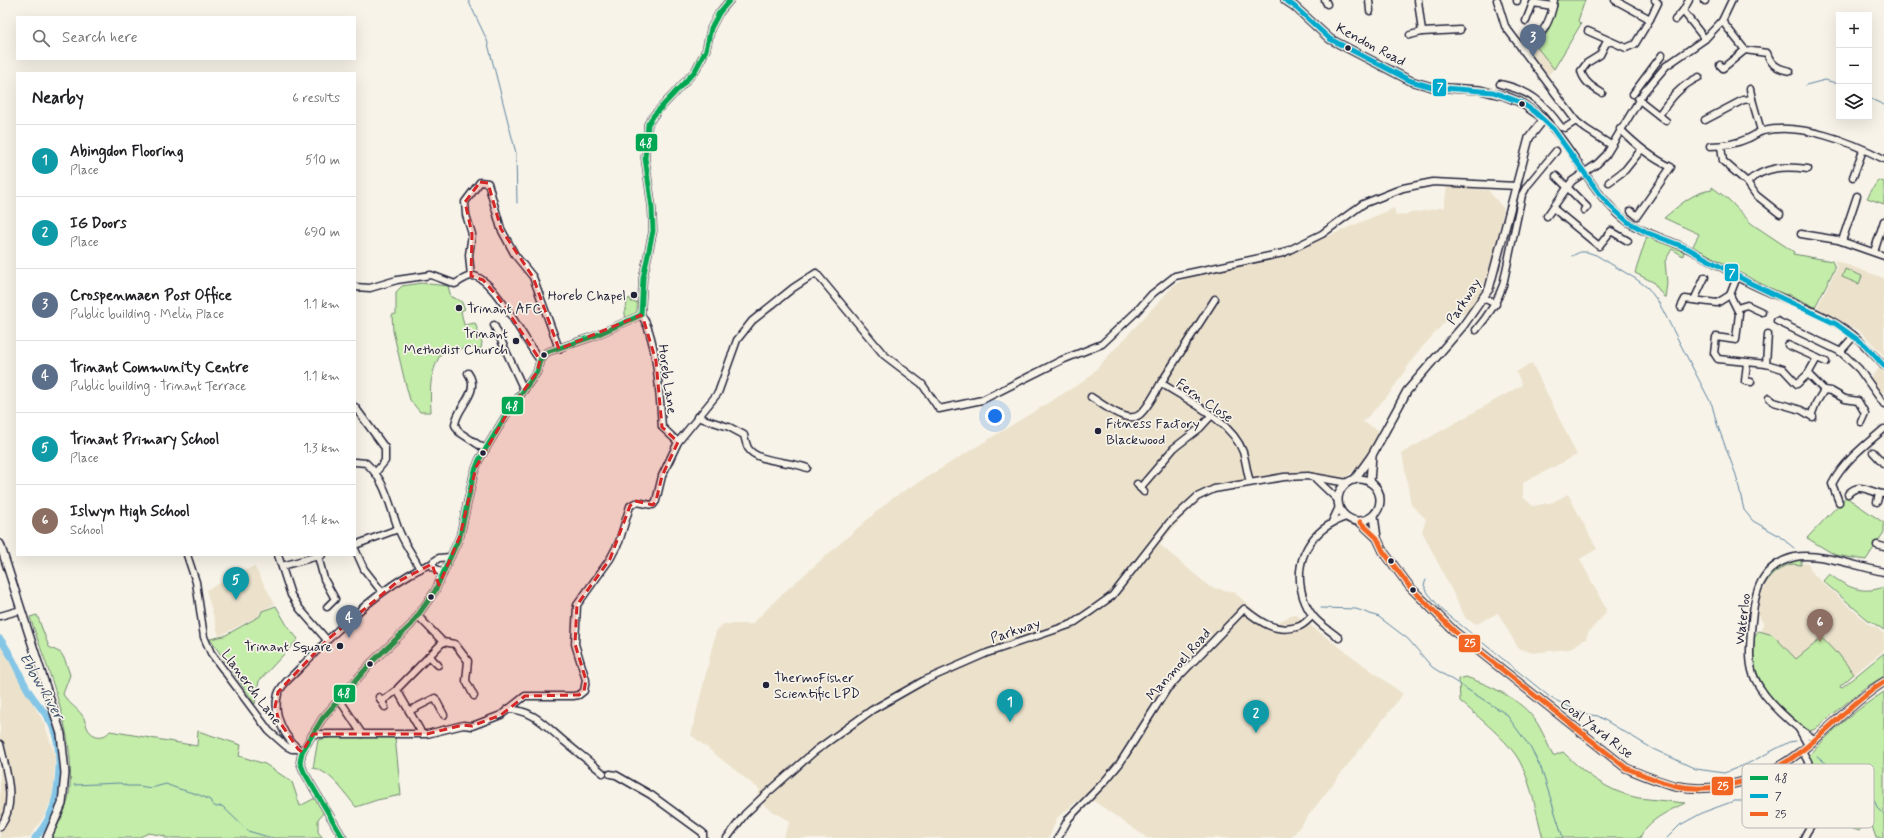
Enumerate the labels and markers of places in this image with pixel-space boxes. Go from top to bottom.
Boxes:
pin: 3 [1520,24,1546,57]
unlabelled marker [1343,43,1353,53]
unlabelled marker [1517,99,1527,109]
place label: Horeb Chapel [548,287,626,305]
marker: Horeb Chapel [629,290,639,300]
place label: Trinant AFC [467,300,542,318]
marker: Trinant AFC [454,303,464,313]
place label: Trinant Methodist Church [404,325,508,359]
marker: Trinant Methodist Church [511,336,521,346]
unlabelled marker [539,350,549,360]
place label: Fitness Factory Blackwood [1106,415,1200,449]
marker: Fitness Factory Blackwood [1093,426,1103,436]
unlabelled marker [478,448,488,458]
unlabelled marker [1386,556,1396,566]
pin: 5 [223,567,249,600]
unlabelled marker [1408,585,1418,595]
unlabelled marker [426,592,436,602]
pin: 4 [336,605,362,638]
pin: 6 [1807,609,1833,642]
place label: Trinant Square [244,638,332,656]
marker: Trinant Square [335,641,345,651]
unlabelled marker [365,659,375,669]
place label: ThermoFisher Scientific LPD [774,669,860,703]
marker: ThermoFisher Scientific LPD [761,680,771,690]
pin: 1 [997,689,1023,722]
pin: 2 [1243,700,1269,733]

